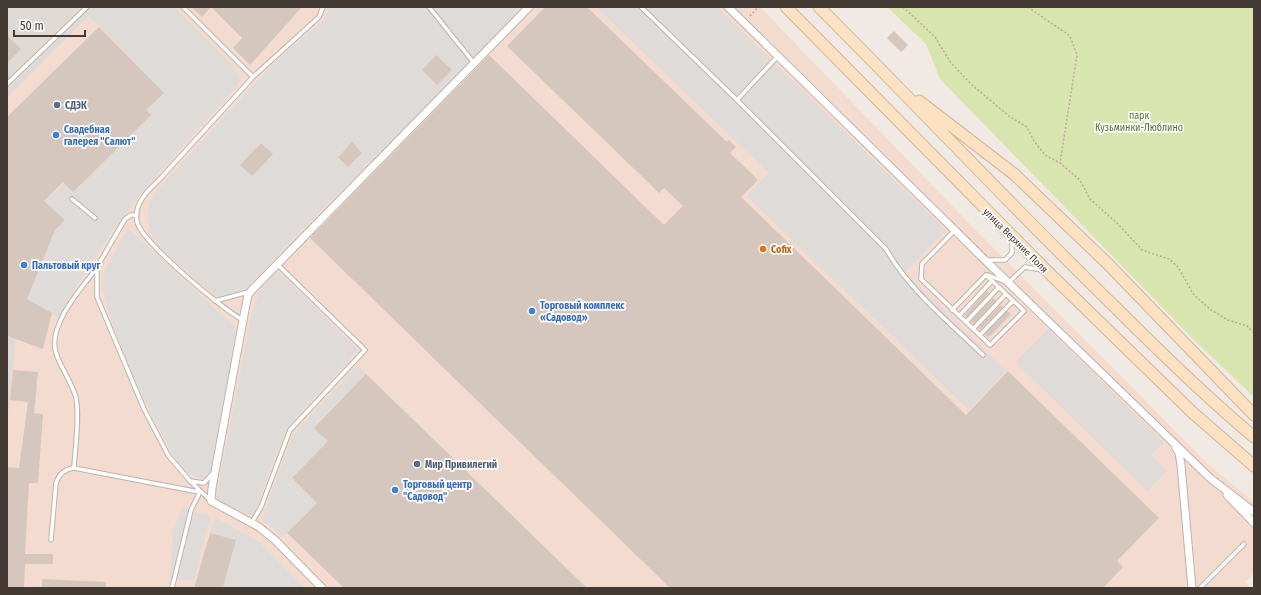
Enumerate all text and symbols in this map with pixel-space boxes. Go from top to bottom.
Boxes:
scale bar [14,12,85,38]
text: 50 m [20,19,44,33]
marker: СДЭК [52,100,62,110]
place label: СДЭК [65,100,87,112]
park label: парк Кузьминки-Люблино [1095,110,1183,134]
place label: Свадебная галерея "Салют" [64,124,136,148]
marker: Свадебная галерея "Салют" [51,130,61,140]
street label: улица Верхние Поля [980,206,1050,276]
marker: Cofix [758,244,768,254]
place label: Cofix [771,244,792,256]
marker: Пальтовый круг [19,260,29,270]
place label: Пальтовый круг [32,260,100,272]
place label: Торговый комплекс «Садовод» [540,300,625,324]
marker: Торговый комплекс «Садовод» [527,306,537,316]
marker: Мир Привилегий [412,459,422,469]
place label: Мир Привилегий [425,459,497,471]
place label: Торговый центр "Садовод" [403,479,473,503]
marker: Торговый центр "Садовод" [390,485,400,495]

